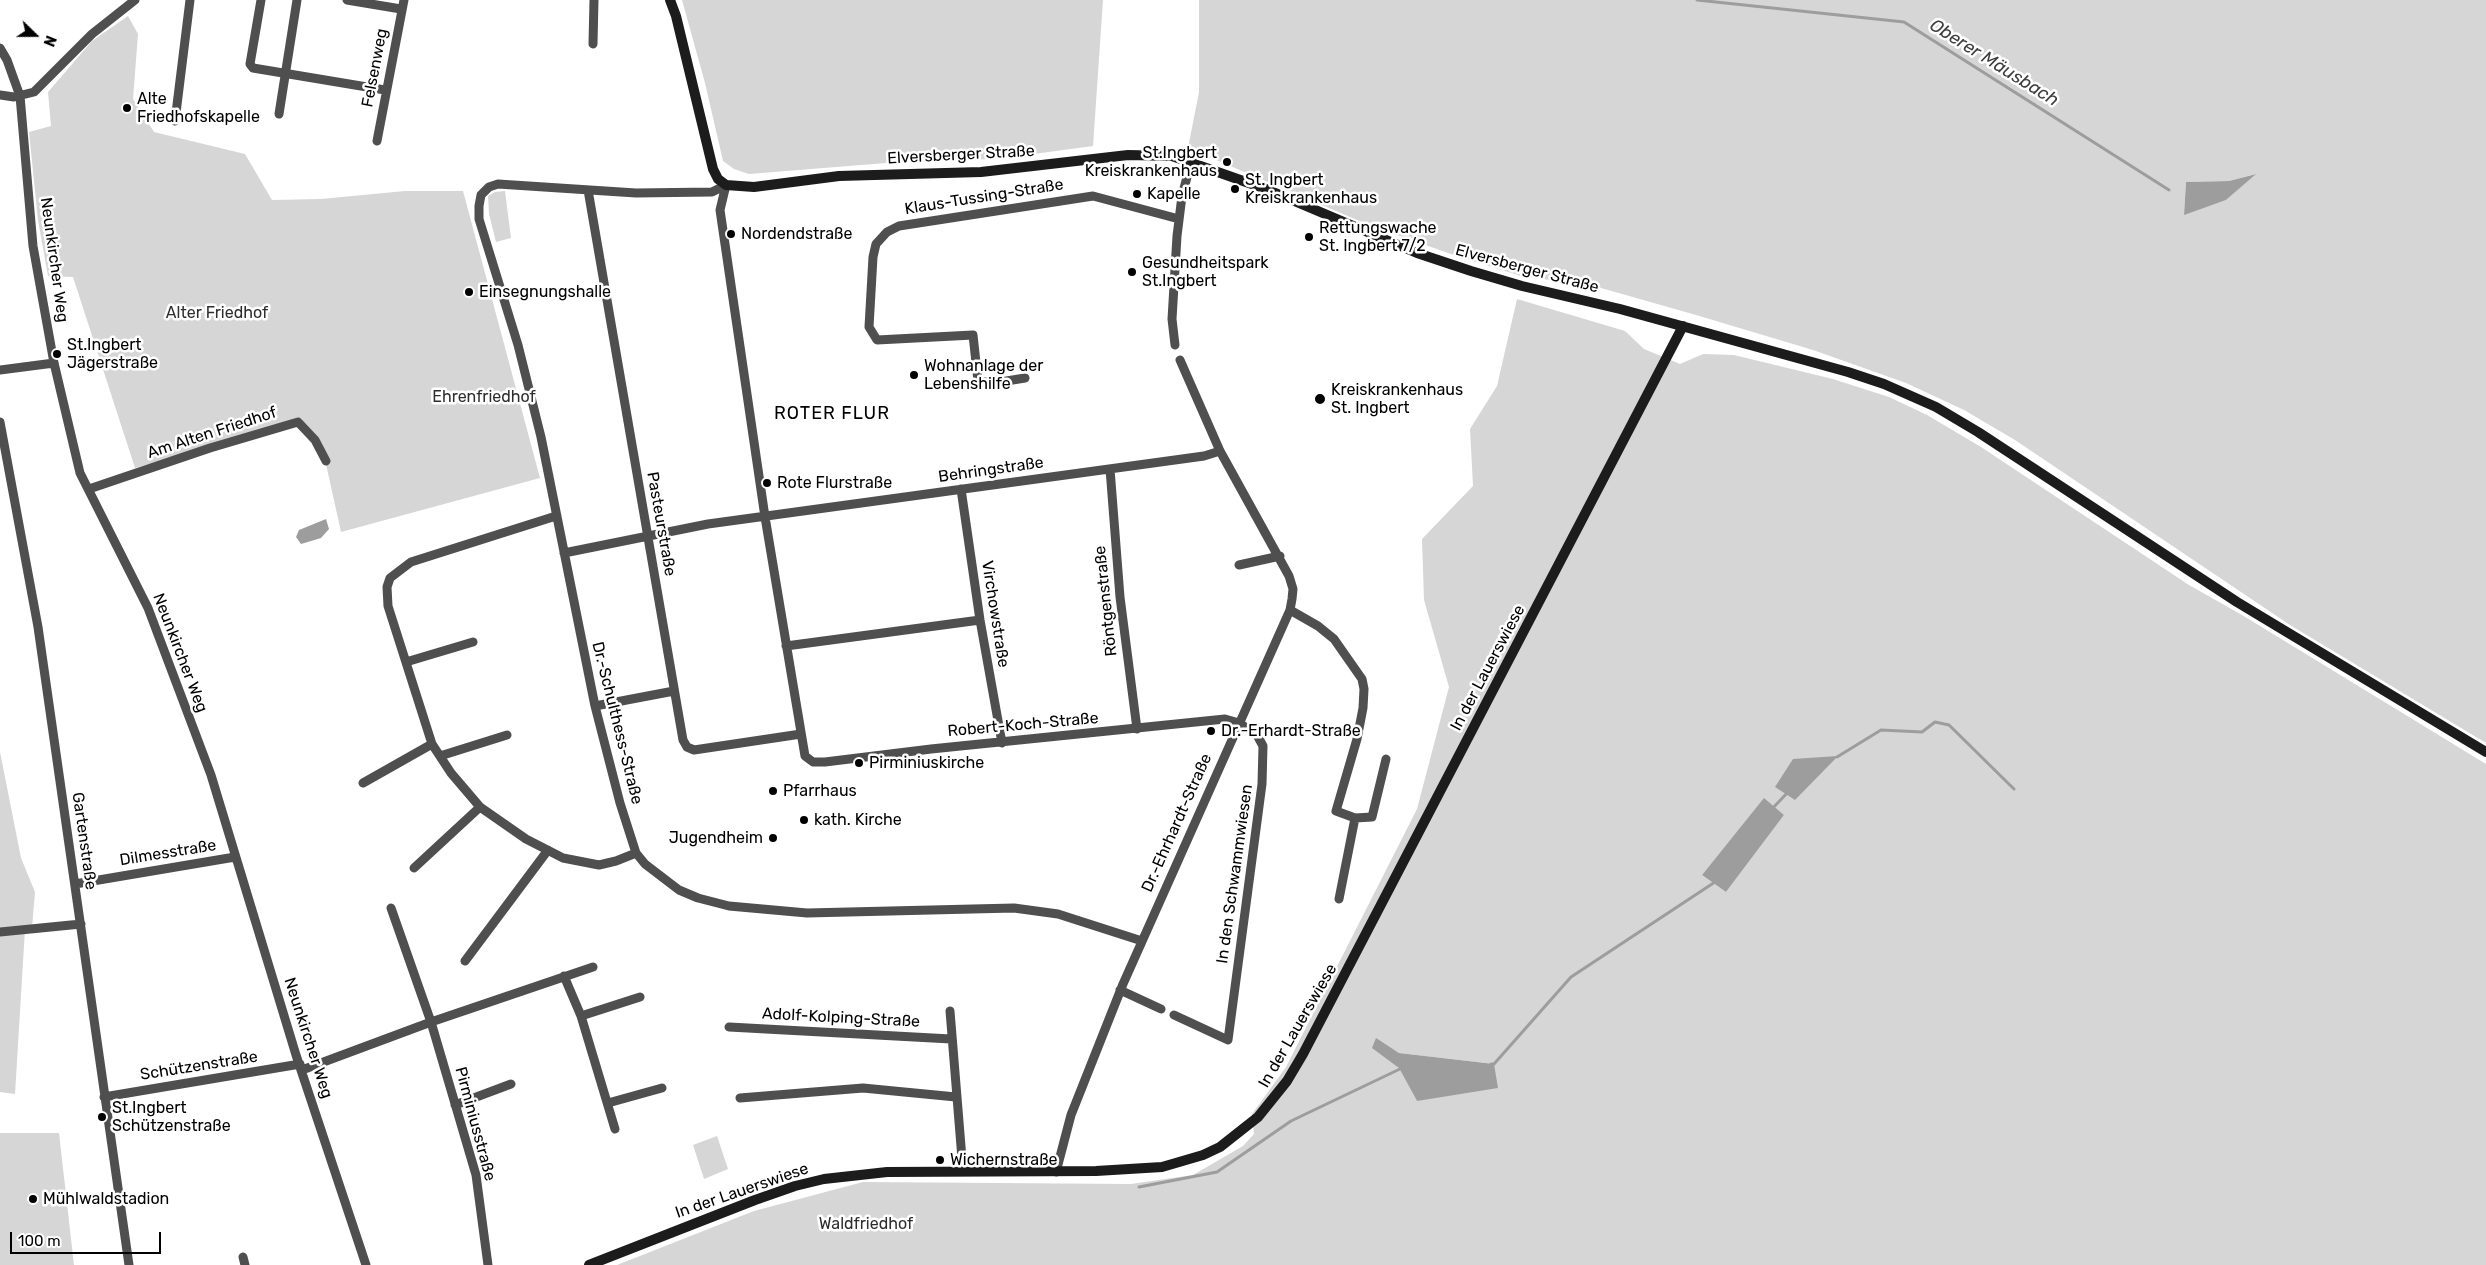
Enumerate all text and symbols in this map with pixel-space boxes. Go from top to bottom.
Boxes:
north arrow [10,10,60,60]
water label: Oberer Mäusbach [1925,15,2063,111]
street label: Felsenweg [358,27,392,109]
text: N [40,33,59,49]
place label: Alte Friedhofskapelle [137,89,260,127]
marker: Alte Friedhofskapelle [121,102,133,114]
street label: Elversberger Straße [887,142,1035,168]
place label: St.Ingbert Kreiskrankenhaus [1085,143,1217,181]
marker: St.Ingbert Kreiskrankenhaus [1221,156,1233,168]
place label: St. Ingbert Kreiskrankenhaus [1245,170,1377,208]
street label: Klaus-Tussing-Straße [903,175,1065,219]
marker: St. Ingbert Kreiskrankenhaus [1229,183,1241,195]
place label: Kapelle [1147,184,1201,204]
marker: Kapelle [1131,188,1143,200]
street label: Neunkircher Weg [36,196,72,324]
place label: Rettungswache St. Ingbert 7/2 [1319,218,1437,256]
place label: Nordendstraße [741,224,852,244]
marker: Nordendstraße [725,228,737,240]
marker: Rettungswache St. Ingbert 7/2 [1303,231,1315,243]
street label: Elversberger Straße [1453,241,1601,297]
place label: Gesundheitspark St.Ingbert [1142,253,1269,291]
marker: Gesundheitspark St.Ingbert [1126,266,1138,278]
place label: Einsegnungshalle [479,282,611,302]
marker: Einsegnungshalle [463,286,475,298]
park label: Alter Friedhof [166,303,268,323]
place label: St.Ingbert Jägerstraße [67,335,158,373]
marker: St.Ingbert Jägerstraße [51,348,63,360]
place label: Wohnanlage der Lebenshilfe [924,356,1043,394]
marker: Wohnanlage der Lebenshilfe [908,369,920,381]
place label: Kreiskrankenhaus St. Ingbert [1331,380,1463,418]
park label: Ehrenfriedhof [432,387,536,407]
marker: Kreiskrankenhaus St. Ingbert [1313,392,1327,406]
street label: Am Alten Friedhof [145,403,279,463]
district label: ROTER FLUR [773,403,891,425]
street label: Behringstraße [937,453,1045,487]
street label: Pasteurstraße [642,470,680,578]
place label: Rote Flurstraße [777,473,892,493]
marker: Rote Flurstraße [761,477,773,489]
street label: Röntgenstraße [1091,545,1121,657]
street label: Virchowstraße [977,559,1013,669]
street label: Neunkircher Weg [148,591,212,715]
street label: In der Lauerswiese [1447,602,1529,734]
street label: Dr.-Schulthess-Straße [587,640,647,806]
street label: Robert-Koch-Straße [947,709,1099,741]
place label: Dr.-Erhardt-Straße [1221,721,1361,741]
marker: Dr.-Erhardt-Straße [1205,725,1217,737]
street label: Dr.-Ehrhardt-Straße [1138,751,1216,895]
place label: Pirminiuskirche [869,753,984,773]
marker: Pirminiuskirche [853,757,865,769]
place label: Pfarrhaus [783,781,857,801]
street label: In den Schwammwiesen [1213,783,1257,965]
marker: Pfarrhaus [767,785,779,797]
street label: Gartenstraße [68,791,100,891]
place label: kath. Kirche [814,810,902,830]
marker: kath. Kirche [798,814,810,826]
place label: Jugendheim [669,828,763,848]
marker: Jugendheim [767,832,779,844]
street label: Dilmesstraße [118,836,218,870]
street label: In der Lauerswiese [1255,961,1341,1091]
street label: Neunkircher Weg [279,975,337,1101]
street label: Adolf-Kolping-Straße [761,1004,921,1032]
street label: Schützenstraße [139,1047,259,1085]
street label: Pirminiusstraße [451,1065,499,1183]
place label: St.Ingbert Schützenstraße [112,1098,231,1136]
marker: St.Ingbert Schützenstraße [96,1111,108,1123]
place label: Wichernstraße [950,1150,1058,1170]
marker: Wichernstraße [934,1154,946,1166]
street label: In der Lauerswiese [673,1159,811,1223]
place label: Mühlwaldstadion [43,1189,169,1209]
marker: Mühlwaldstadion [27,1193,39,1205]
park label: Waldfriedhof [819,1214,913,1234]
scale bar [12,1222,164,1254]
text: 100 m [18,1232,60,1250]

